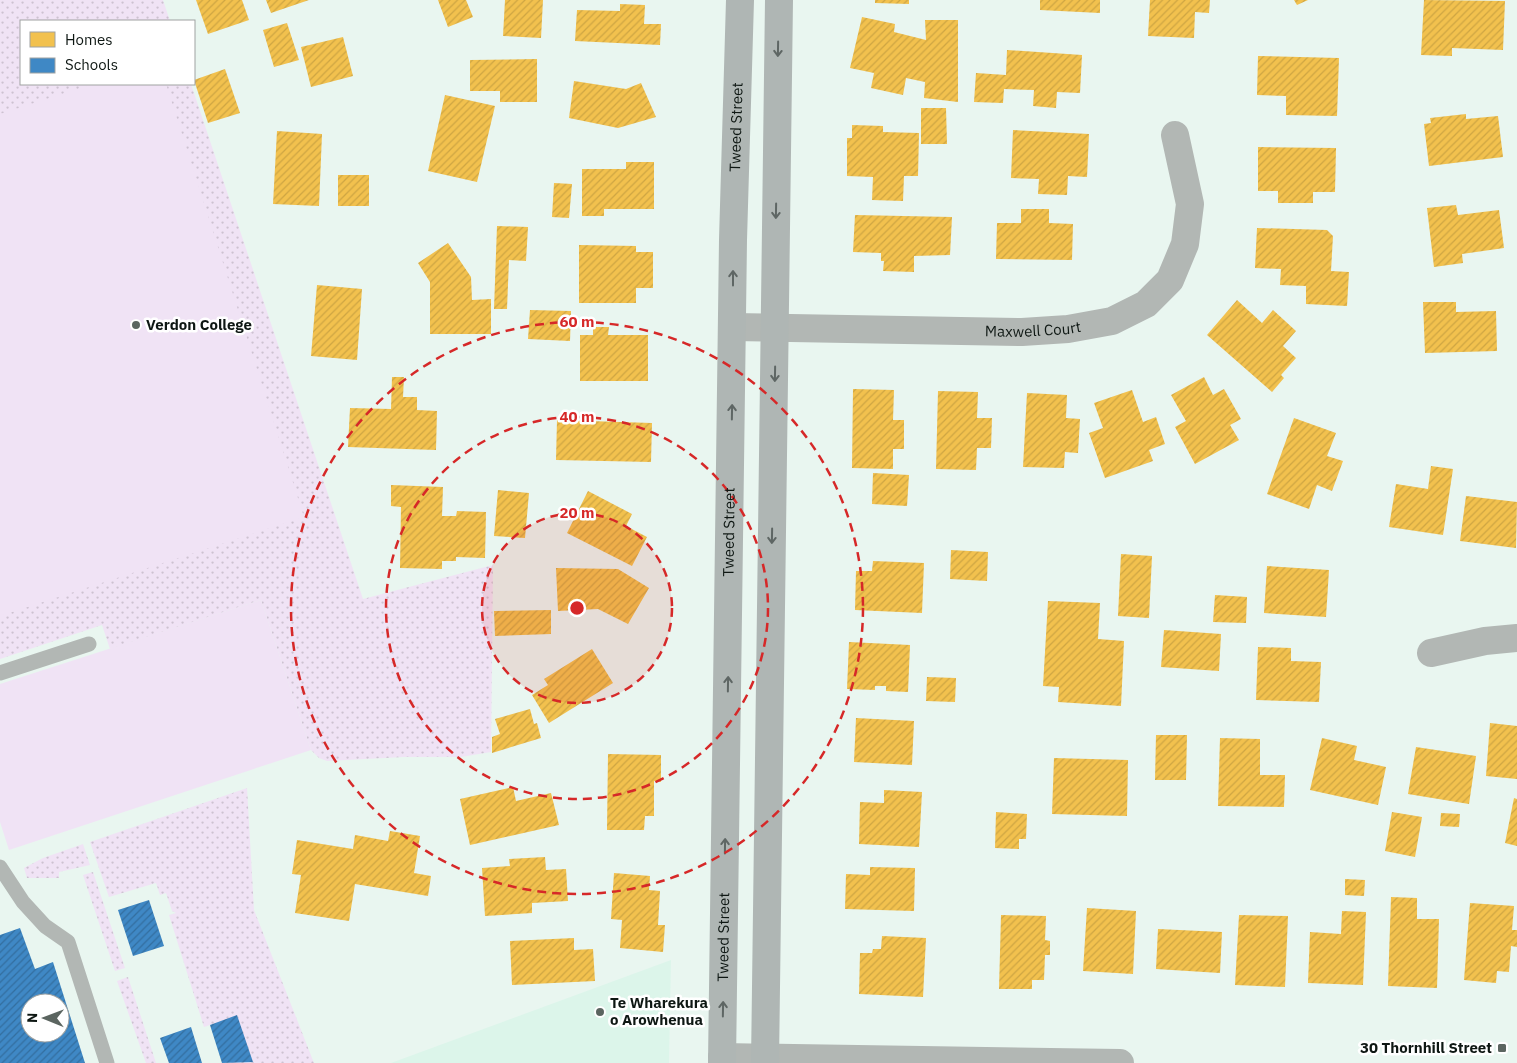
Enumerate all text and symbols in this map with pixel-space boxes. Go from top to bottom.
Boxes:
legend [20,20,195,85]
text: Homes [65,30,113,49]
one-way arrow [773,40,783,56]
text: Schools [65,55,118,74]
street label: Tweed Street [725,82,747,172]
one-way arrow [772,203,781,219]
one-way arrow [728,270,738,286]
text: 60 m [560,312,594,331]
place label: Verdon College [146,315,252,334]
street label: Maxwell Court [985,317,1082,341]
marker: Verdon College [130,319,142,331]
one-way arrow [770,365,779,381]
one-way arrow [727,404,737,420]
text: 40 m [560,407,594,426]
street label: Tweed Street [719,487,739,577]
text: 20 m [560,503,594,522]
one-way arrow [767,528,777,544]
centre of rings [568,599,586,617]
one-way arrow [723,676,733,692]
one-way arrow [720,838,730,854]
street label: Tweed Street [713,892,733,982]
north arrow [20,993,70,1043]
place label: Te Wharekura o Arowhenua [610,993,709,1029]
one-way arrow [718,1001,728,1017]
marker: Te Wharekura o Arowhenua [594,1006,606,1018]
text: N [23,1013,41,1023]
place label: 30 Thornhill Street [1360,1038,1492,1057]
marker: 30 Thornhill Street [1496,1042,1508,1054]

